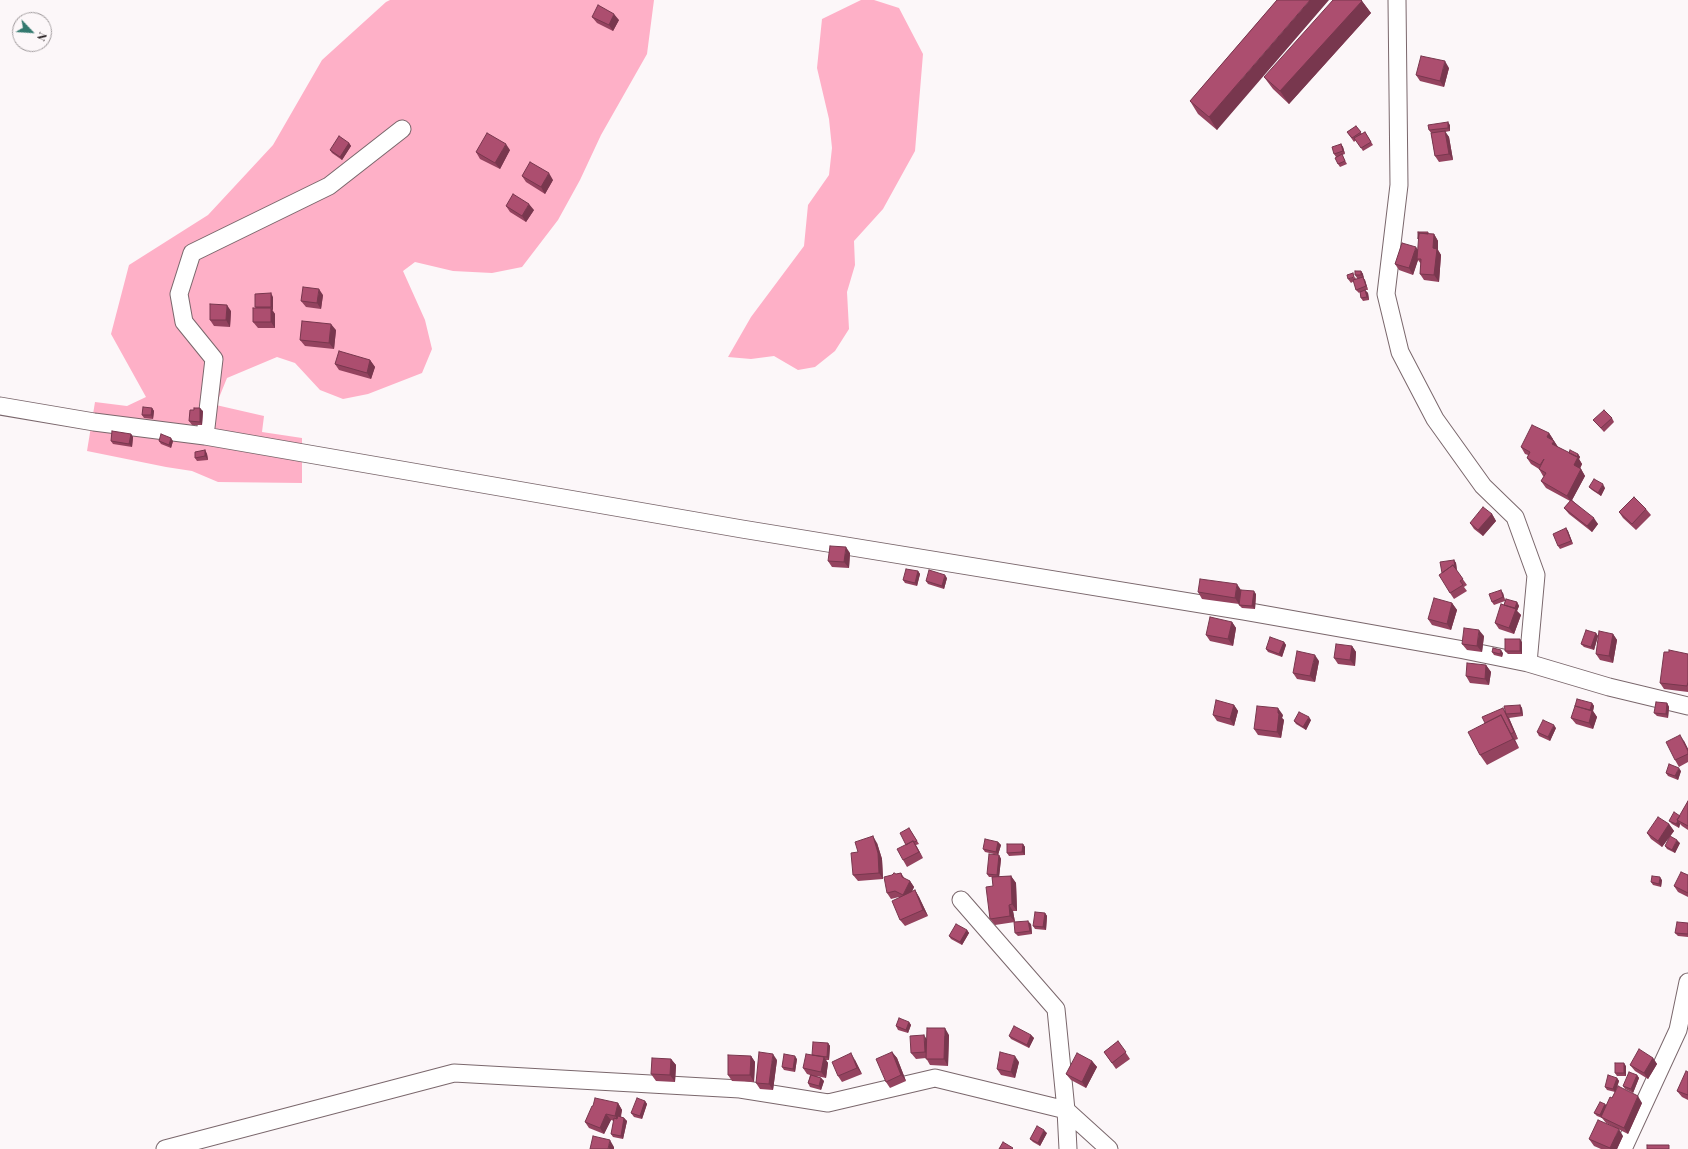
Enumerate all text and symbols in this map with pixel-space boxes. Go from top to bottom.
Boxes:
north arrow [12,12,52,52]
text: N [34,30,51,44]

